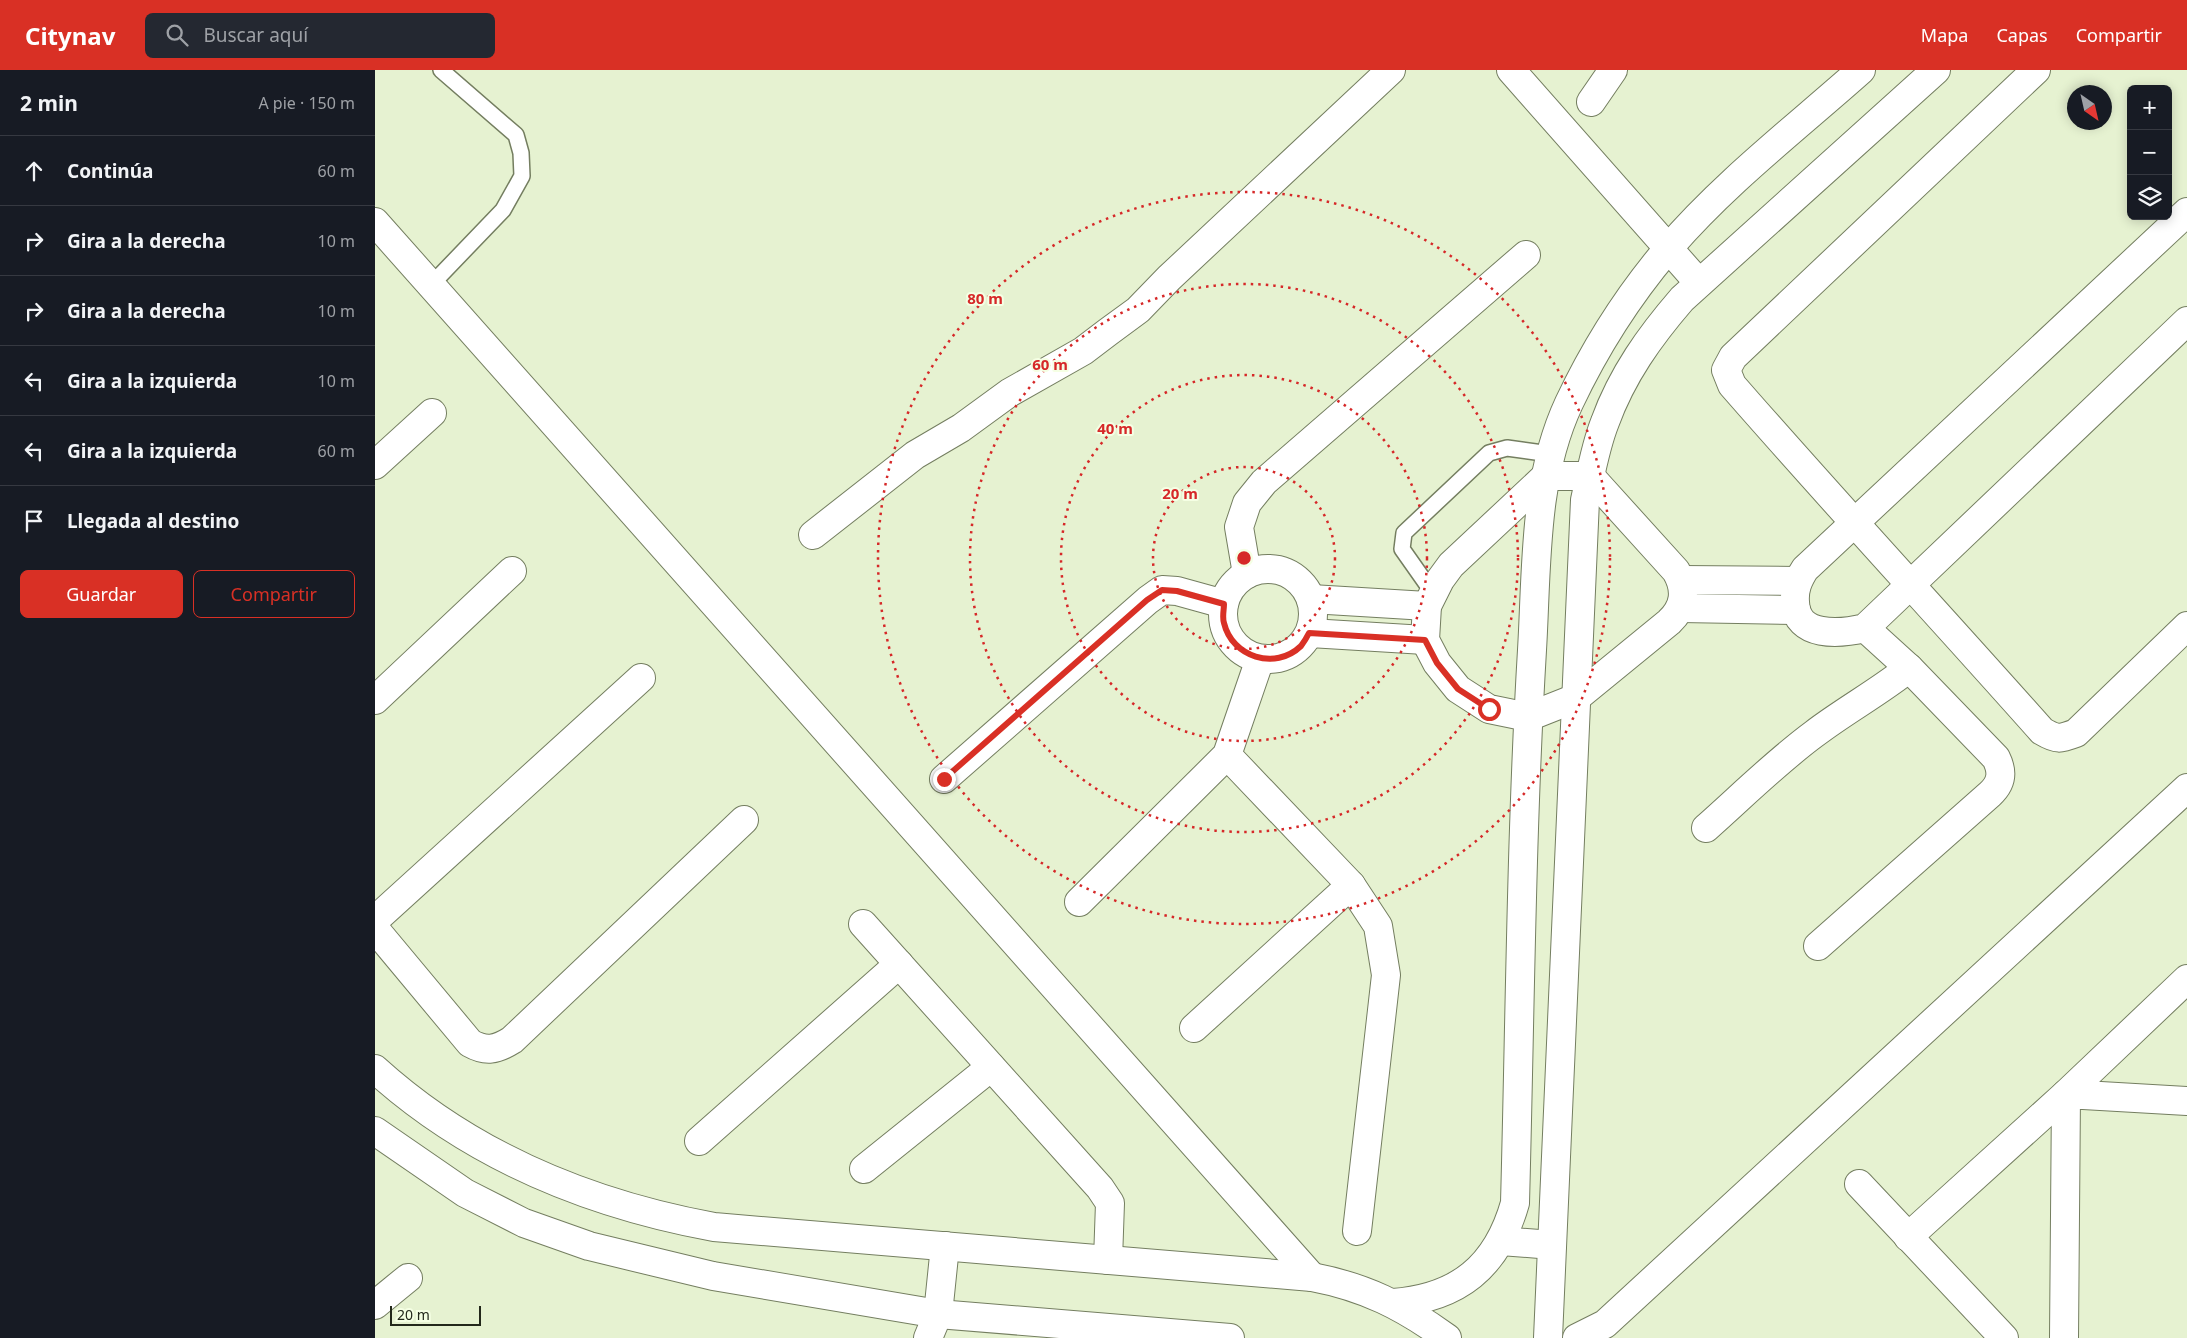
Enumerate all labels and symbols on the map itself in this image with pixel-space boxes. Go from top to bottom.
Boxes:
north arrow [2067,85,2112,130]
text: 80 m [967,288,1003,308]
text: 60 m [1032,354,1068,374]
text: 40 m [1097,418,1133,438]
text: 20 m [1162,483,1198,503]
centre of rings [1235,549,1253,567]
route start [1478,698,1501,721]
route end [933,768,956,791]
scale bar [390,1303,481,1326]

